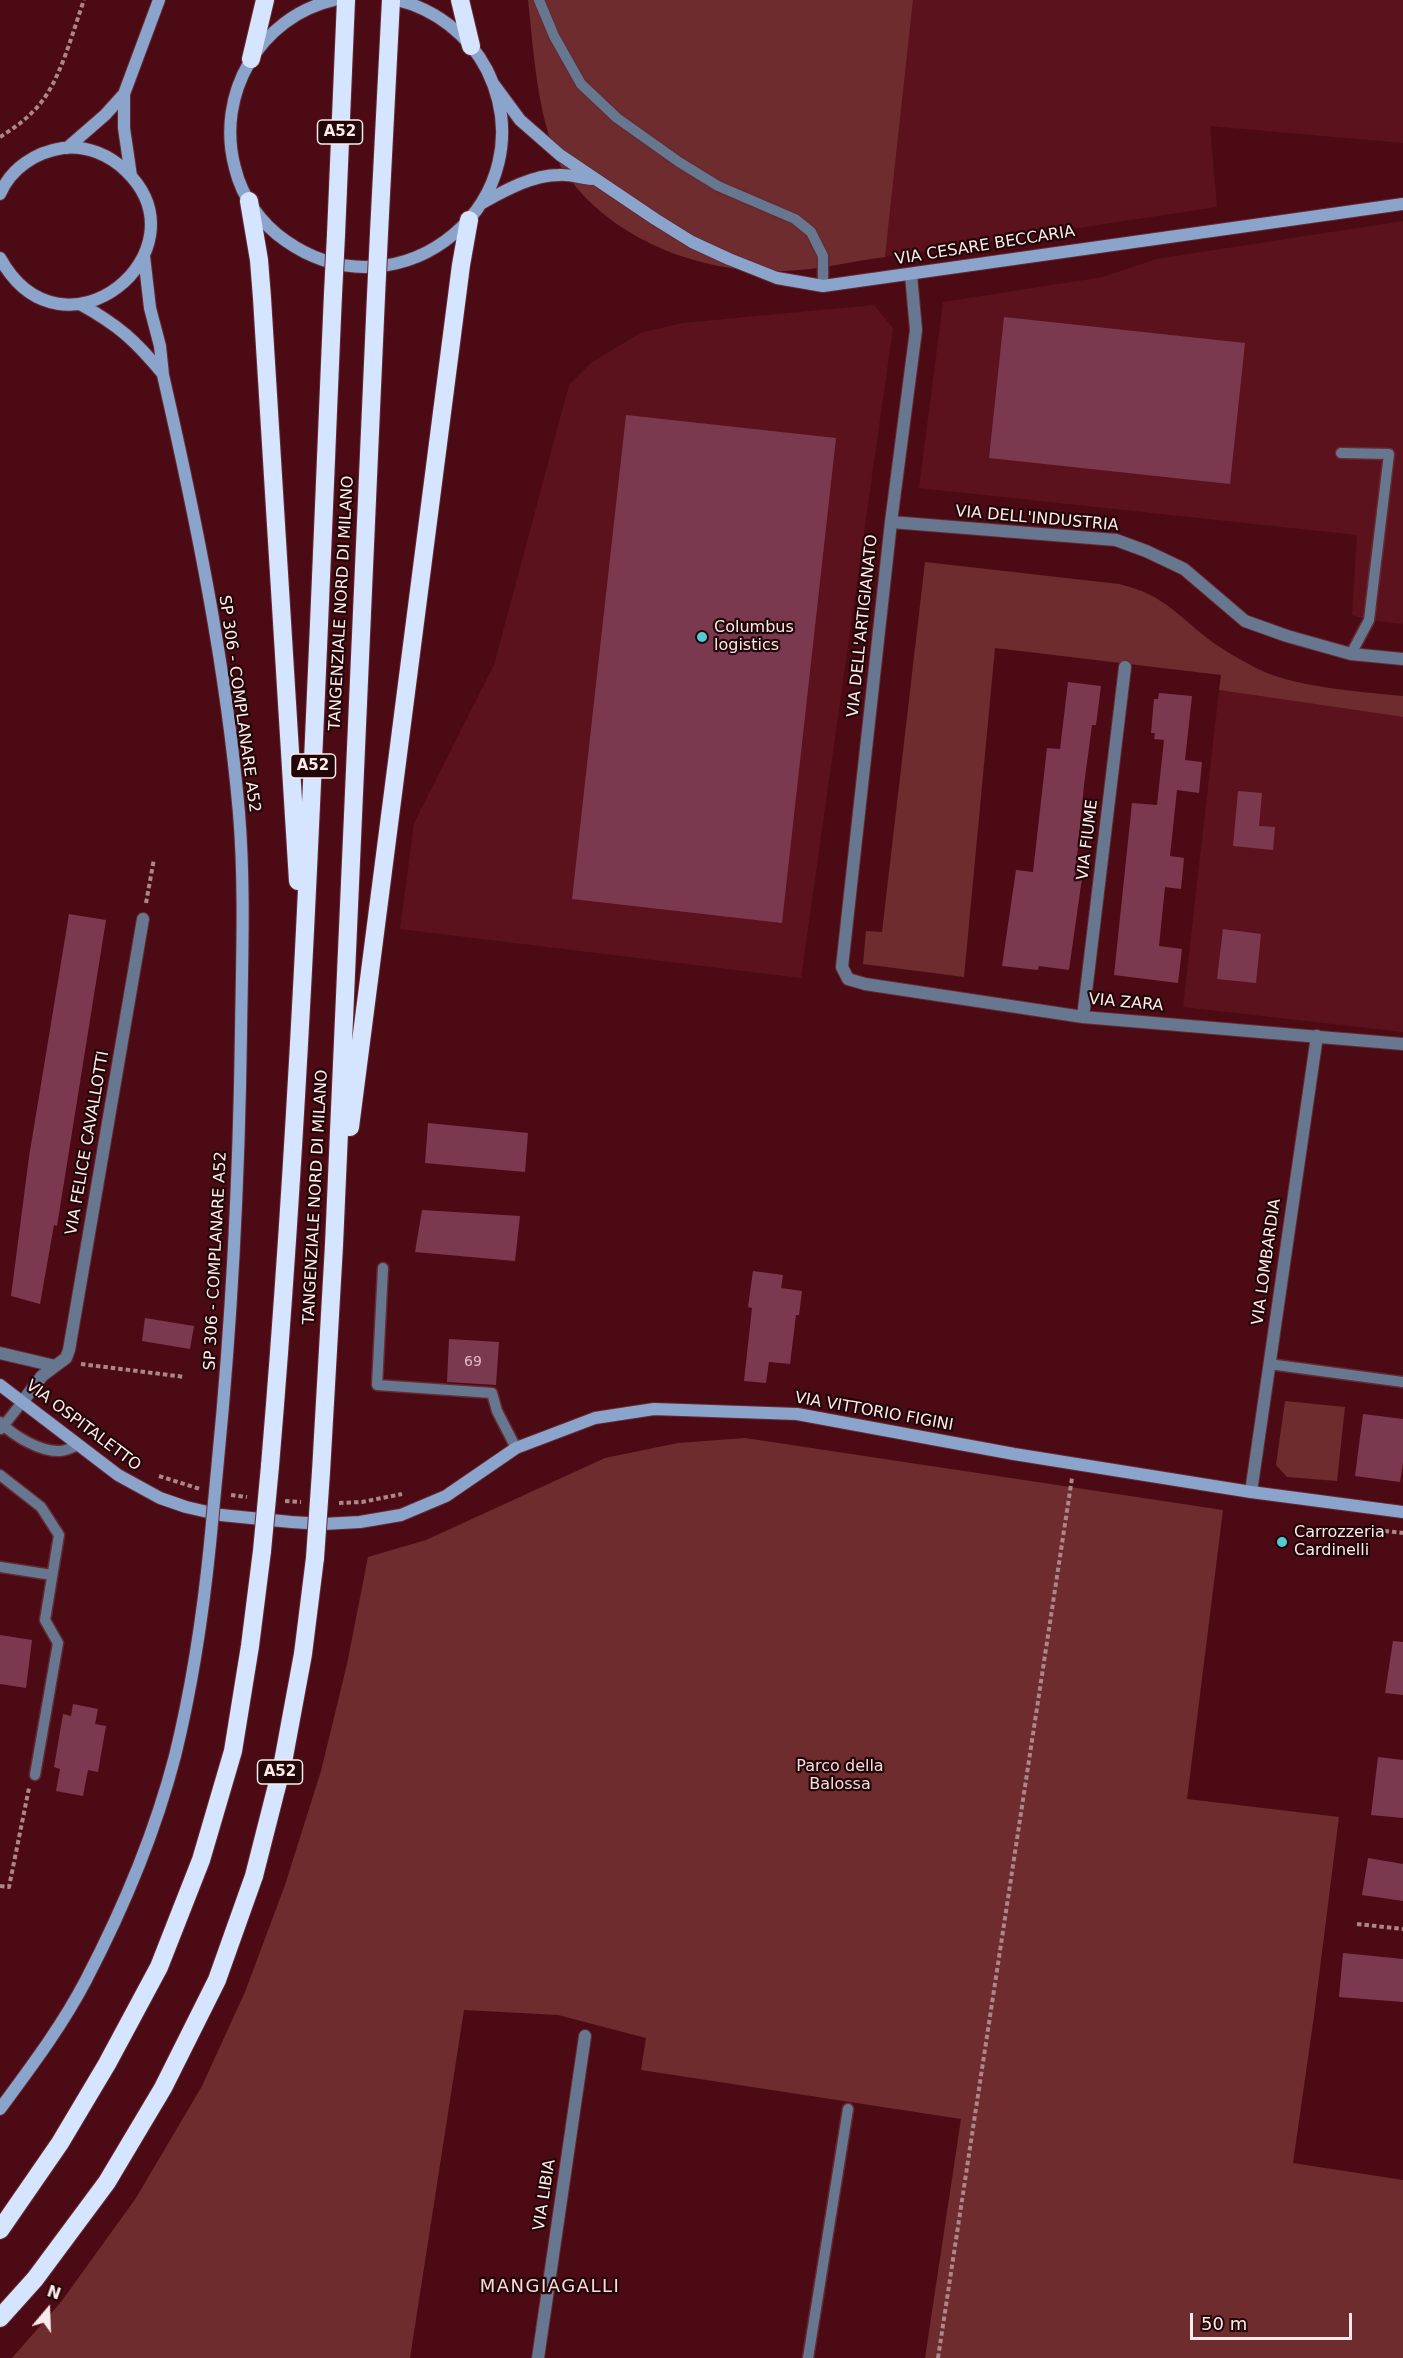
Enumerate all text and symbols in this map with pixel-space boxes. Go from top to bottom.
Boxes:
road number: A52 [318,120,362,144]
street label: VIA CESARE BECCARIA [894,222,1076,270]
street label: TANGENZIALE NORD DI MILANO [326,475,358,731]
street label: VIA DELL'INDUSTRIA [955,502,1119,536]
street label: VIA DELL'ARTIGIANATO [844,534,882,718]
street label: SP 306 - COMPLANARE A52 [214,594,264,814]
place label: Columbus logistics [714,618,794,656]
marker: Columbus logistics [695,630,709,644]
road number: A52 [290,754,336,778]
street label: VIA FIUME [1074,799,1102,881]
street label: VIA ZARA [1088,990,1164,1016]
street label: VIA FELICE CAVALLOTTI [62,1049,114,1237]
street label: TANGENZIALE NORD DI MILANO [300,1069,332,1325]
street label: SP 306 - COMPLANARE A52 [201,1151,231,1371]
street label: VIA LOMBARDIA [1249,1198,1285,1326]
house number: 69 [464,1354,482,1370]
street label: VIA OSPITALETTO [22,1376,144,1476]
street label: VIA VITTORIO FIGINI [793,1389,955,1435]
place label: Carrozzeria Cardinelli [1294,1523,1385,1561]
marker: Carrozzeria Cardinelli [1275,1535,1289,1549]
park label: Parco della Balossa [796,1757,884,1795]
road number: A52 [258,1760,302,1784]
street label: VIA LIBIA [530,2158,560,2232]
district label: MANGIAGALLI [480,2276,620,2298]
north arrow [18,2280,78,2340]
text: N [45,2281,63,2304]
scale bar [1193,2301,1355,2339]
text: 50 m [1201,2313,1247,2334]

